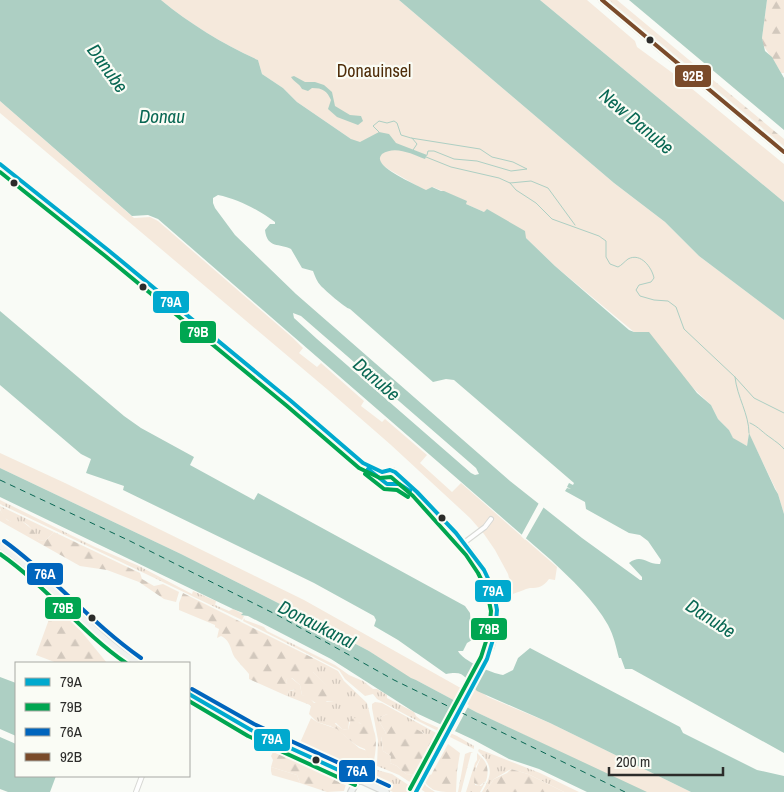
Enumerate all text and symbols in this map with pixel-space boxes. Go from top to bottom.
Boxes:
unlabelled marker [645,35,655,45]
water label: Danube [81,38,135,98]
park label: Donauinsel [337,58,411,83]
line badge: 92B [674,64,712,88]
text: 92B [682,67,704,85]
water label: New Danube [594,82,680,160]
water label: Donau [139,103,185,129]
unlabelled marker [9,178,19,188]
unlabelled marker [138,282,148,292]
line badge: 79A [152,290,190,314]
text: 79A [160,293,182,311]
line badge: 79B [179,320,217,344]
text: 79B [187,323,209,341]
water label: Danube [348,351,406,407]
unlabelled marker [437,513,447,523]
line badge: 76A [26,562,64,586]
text: 76A [34,565,56,583]
line badge: 79A [474,579,512,603]
text: 79A [482,582,504,600]
water label: Danube [681,592,741,644]
water label: Donaukanal [274,594,360,655]
line badge: 79B [44,596,82,620]
text: 79B [52,599,74,617]
unlabelled marker [87,613,97,623]
line badge: 79B [470,617,508,641]
text: 79B [478,620,500,638]
legend [15,662,190,777]
text: 79A [60,671,83,692]
text: 79B [60,696,82,717]
text: 76A [60,721,83,742]
line badge: 79A [253,728,291,752]
text: 79A [261,730,283,748]
scale bar [609,744,723,776]
text: 92B [60,746,82,767]
text: 200 m [616,751,650,772]
unlabelled marker [311,755,321,765]
line badge: 76A [338,759,376,783]
text: 76A [346,762,368,780]

